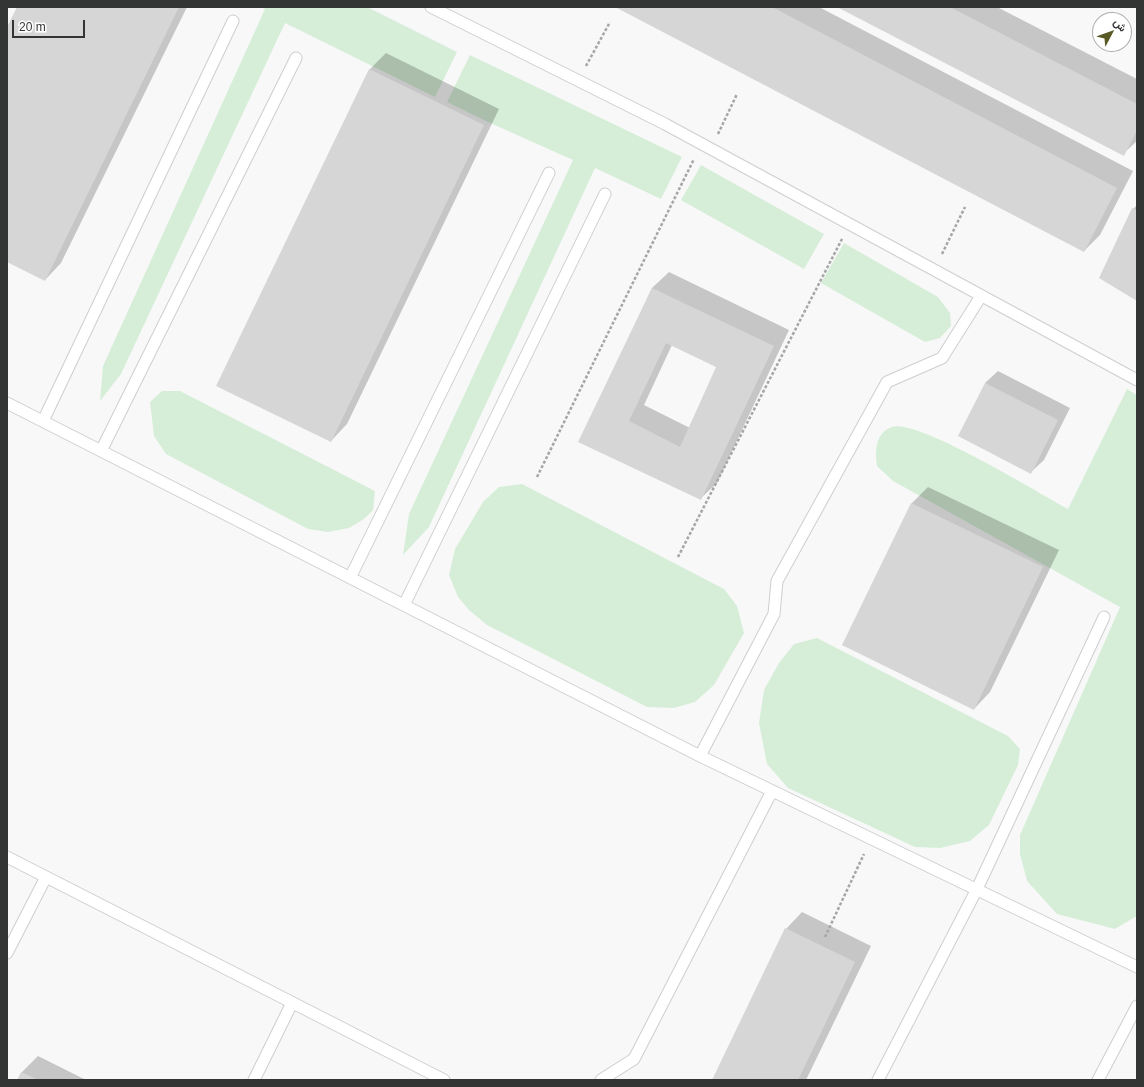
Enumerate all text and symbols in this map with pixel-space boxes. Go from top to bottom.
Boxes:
scale bar [14,12,87,38]
north arrow [1092,12,1132,52]
text: ش [1111,16,1129,34]
text: 20 m [19,20,46,34]

